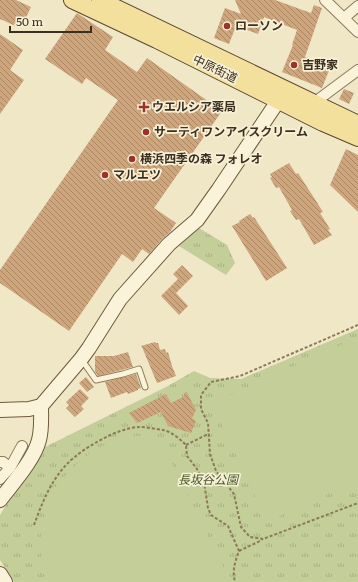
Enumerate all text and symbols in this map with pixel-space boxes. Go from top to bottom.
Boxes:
scale bar [10,8,91,34]
text: 50 m [16,12,43,30]
place label: ローソン [235,16,283,34]
marker: ローソン [222,21,232,31]
street label: 中原街道 [190,49,241,87]
place label: 吉野家 [302,55,338,73]
marker: 吉野家 [289,60,299,70]
place label: ウエルシア薬局 [152,97,236,115]
marker: ウエルシア薬局 [139,102,149,112]
place label: サーティワンアイスクリーム [154,122,308,140]
marker: サーティワンアイスクリーム [141,127,151,137]
place label: 横浜四季の森 フォレオ [140,149,262,167]
marker: 横浜四季の森 フォレオ [127,154,137,164]
place label: マルエツ [113,165,161,183]
marker: マルエツ [100,170,110,180]
park label: 長坂谷公園 [178,470,240,488]

